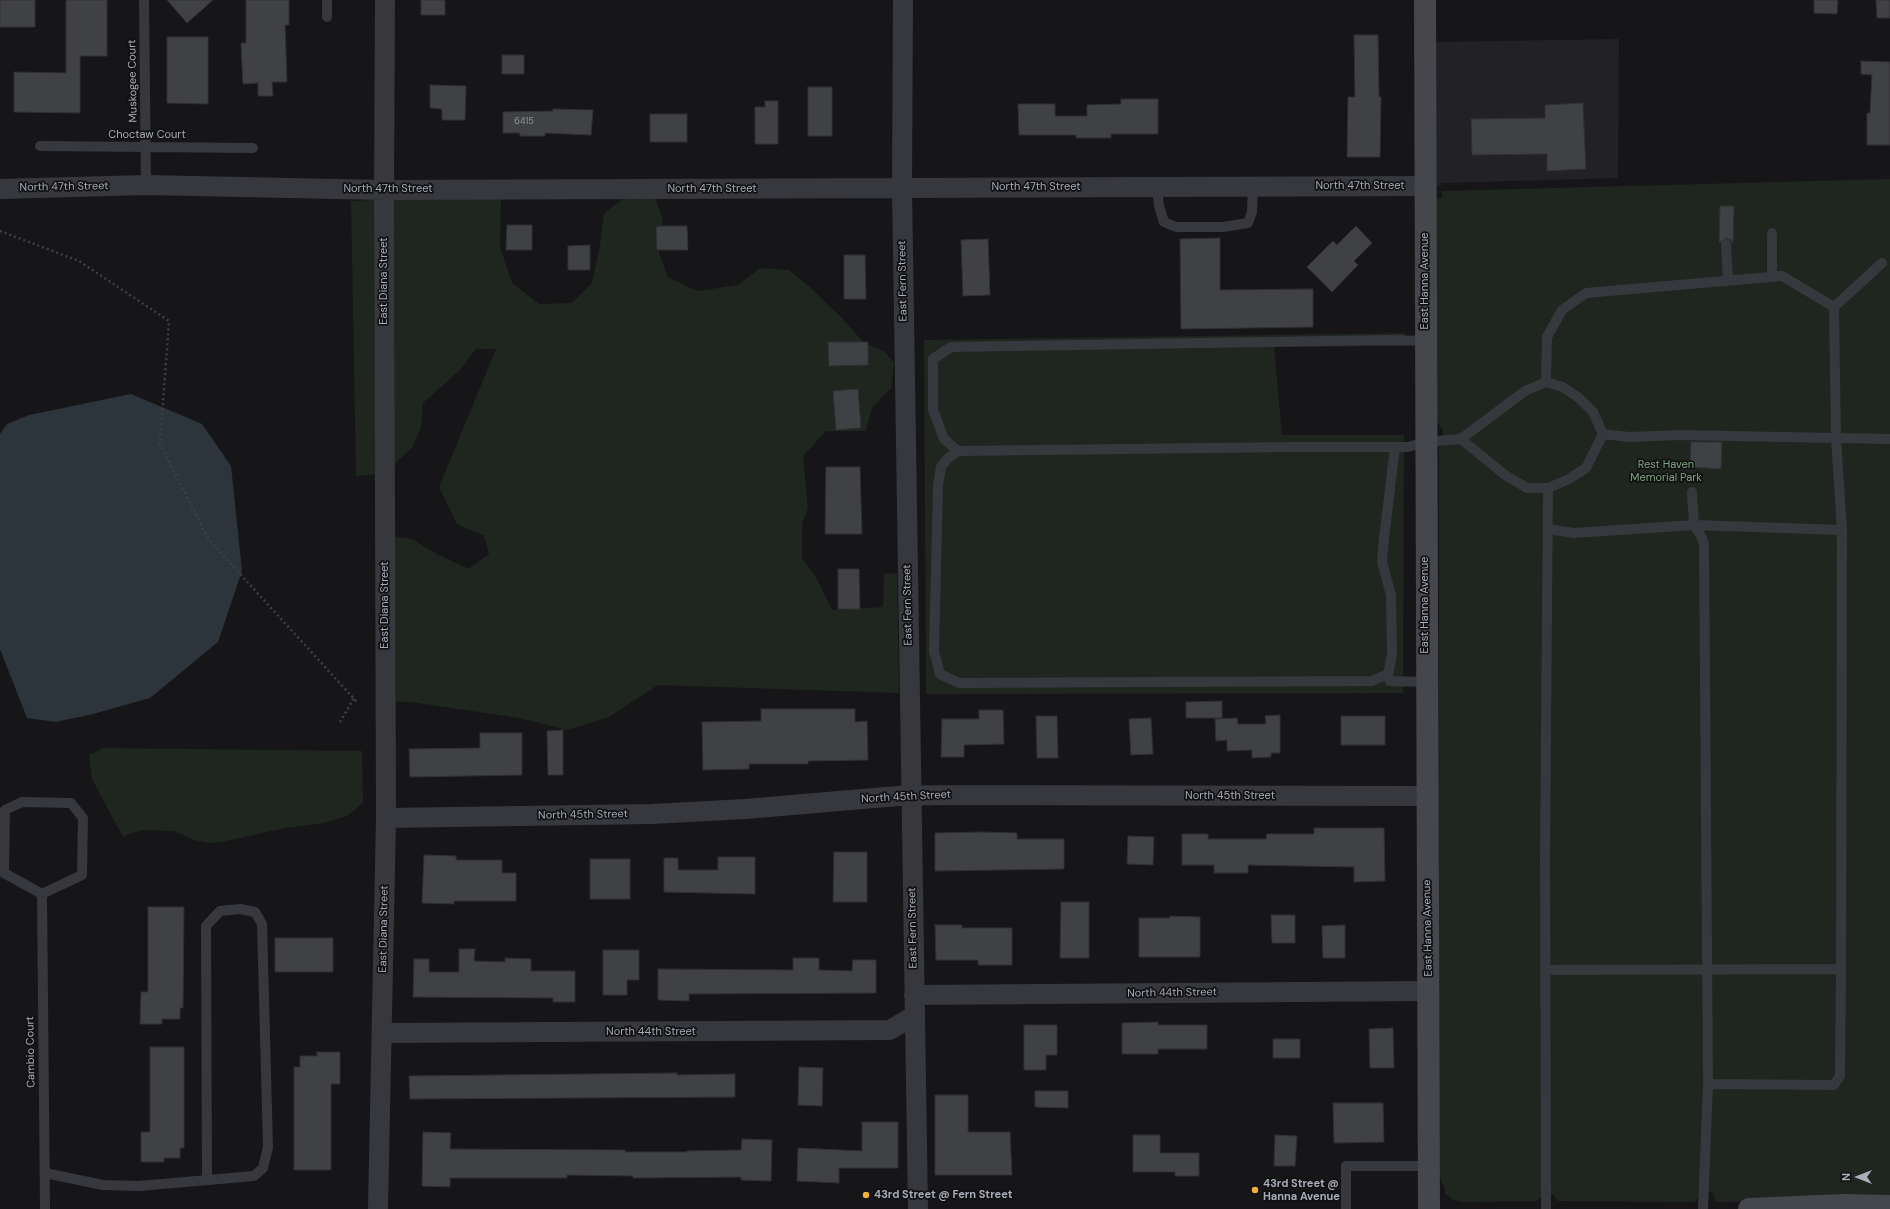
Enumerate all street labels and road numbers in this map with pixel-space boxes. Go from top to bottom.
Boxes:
street label: Muskogee Court [126,39,140,123]
street label: Choctaw Court [108,128,186,142]
street label: North 47th Street [1315,179,1405,193]
street label: North 47th Street [19,180,109,194]
street label: North 47th Street [991,180,1081,194]
street label: North 47th Street [343,182,433,196]
street label: North 47th Street [667,182,757,196]
street label: East Hanna Avenue [1418,232,1432,330]
street label: East Diana Street [377,237,391,325]
street label: East Fern Street [896,240,910,322]
street label: East Hanna Avenue [1418,556,1432,654]
street label: East Diana Street [378,561,392,649]
street label: East Fern Street [901,564,915,646]
street label: North 45th Street [861,788,951,806]
street label: North 45th Street [1185,789,1275,803]
street label: North 45th Street [538,808,628,822]
street label: East Hanna Avenue [1421,879,1435,977]
street label: East Diana Street [377,885,391,973]
street label: East Fern Street [906,887,920,969]
street label: North 44th Street [1127,986,1217,1000]
street label: Cambio Court [24,1016,38,1088]
street label: North 44th Street [606,1025,696,1039]

